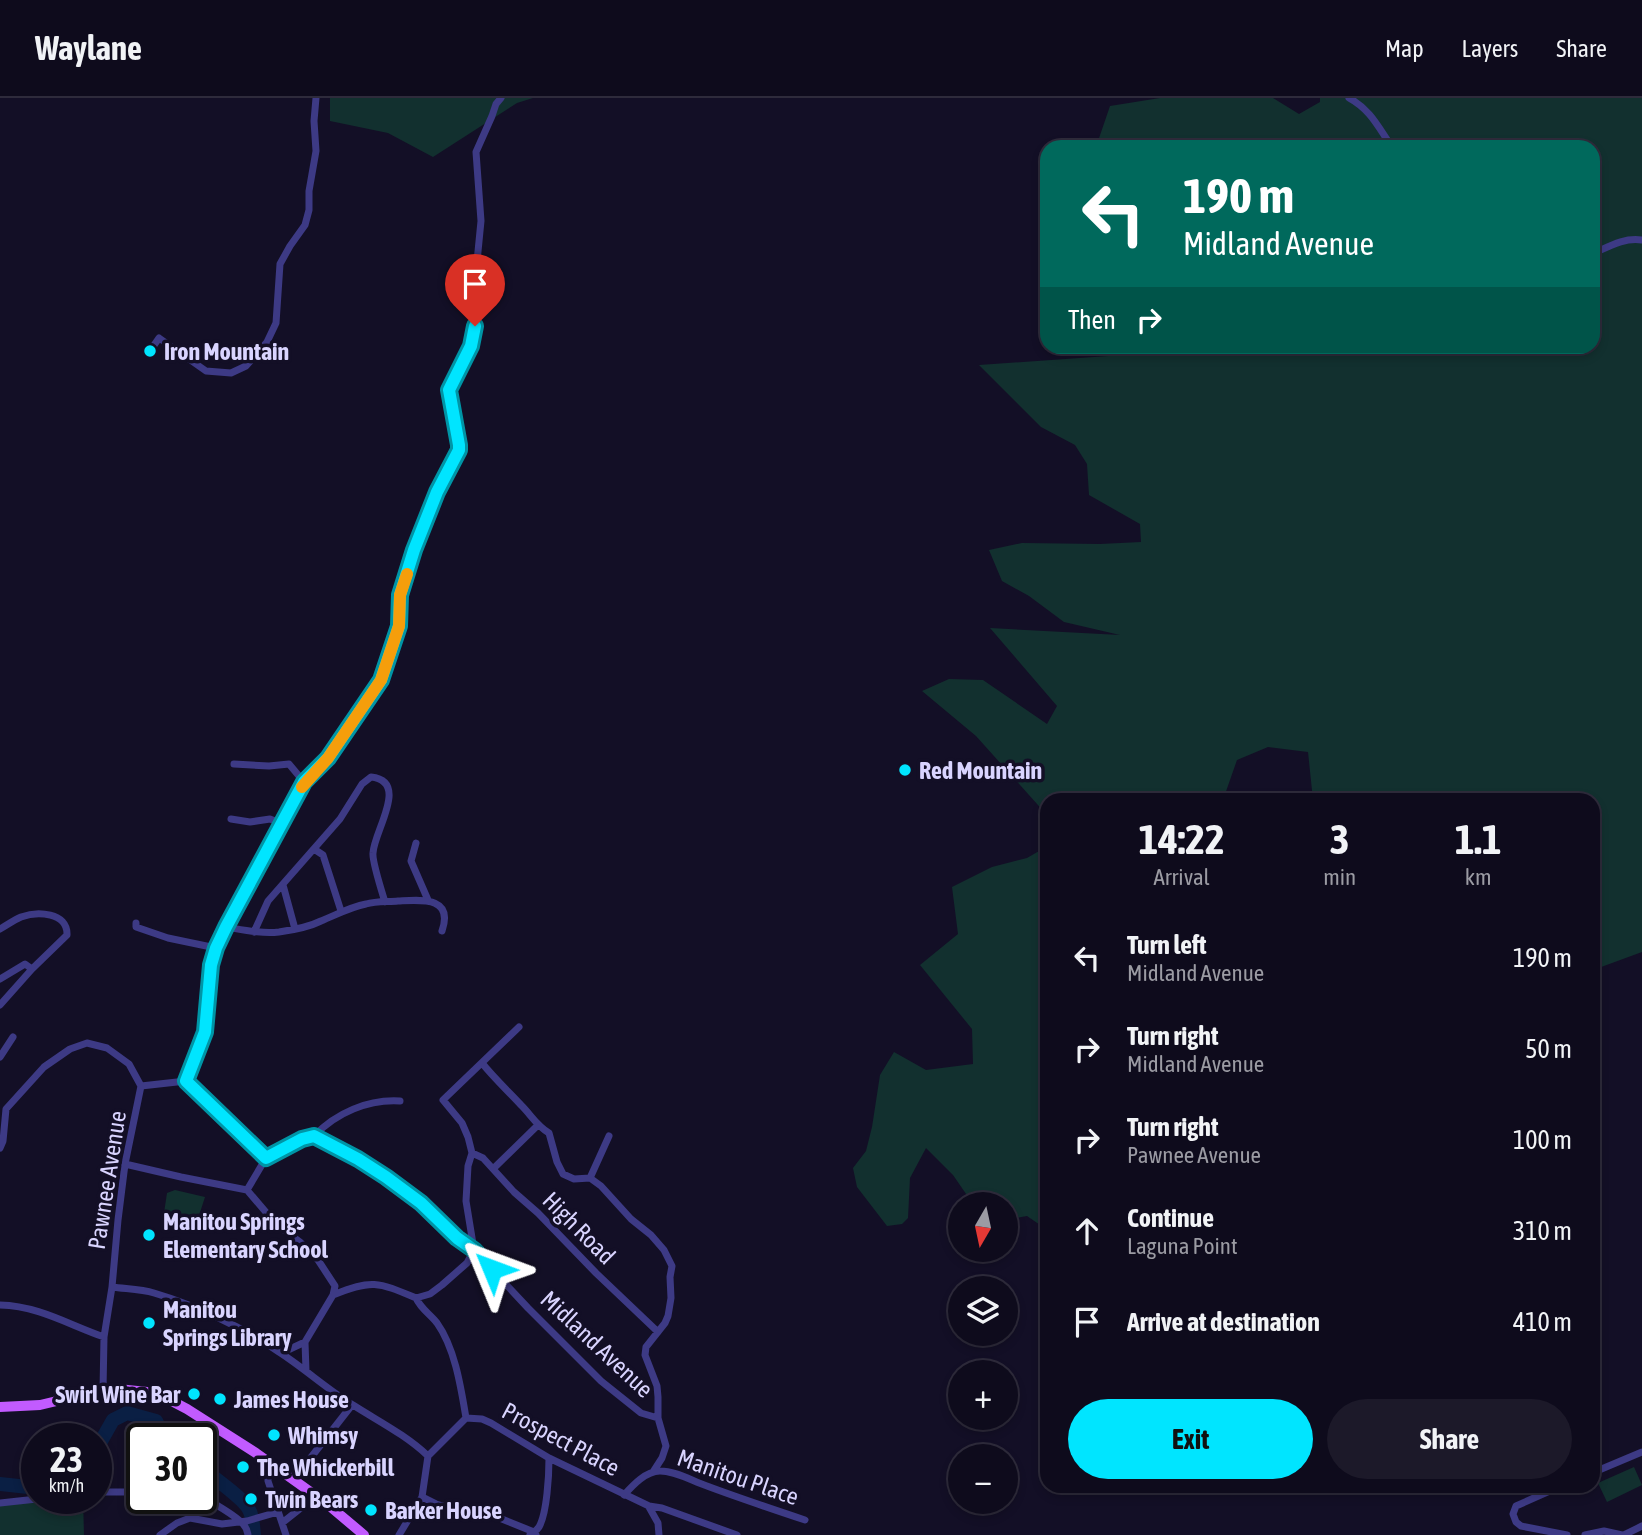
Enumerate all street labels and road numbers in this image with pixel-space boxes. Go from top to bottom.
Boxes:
street label: Pawnee Avenue [83,1109,131,1251]
street label: High Road [537,1186,621,1270]
street label: Midland Avenue [535,1285,659,1403]
street label: Prospect Place [498,1397,624,1481]
street label: Manitou Place [674,1444,802,1510]

